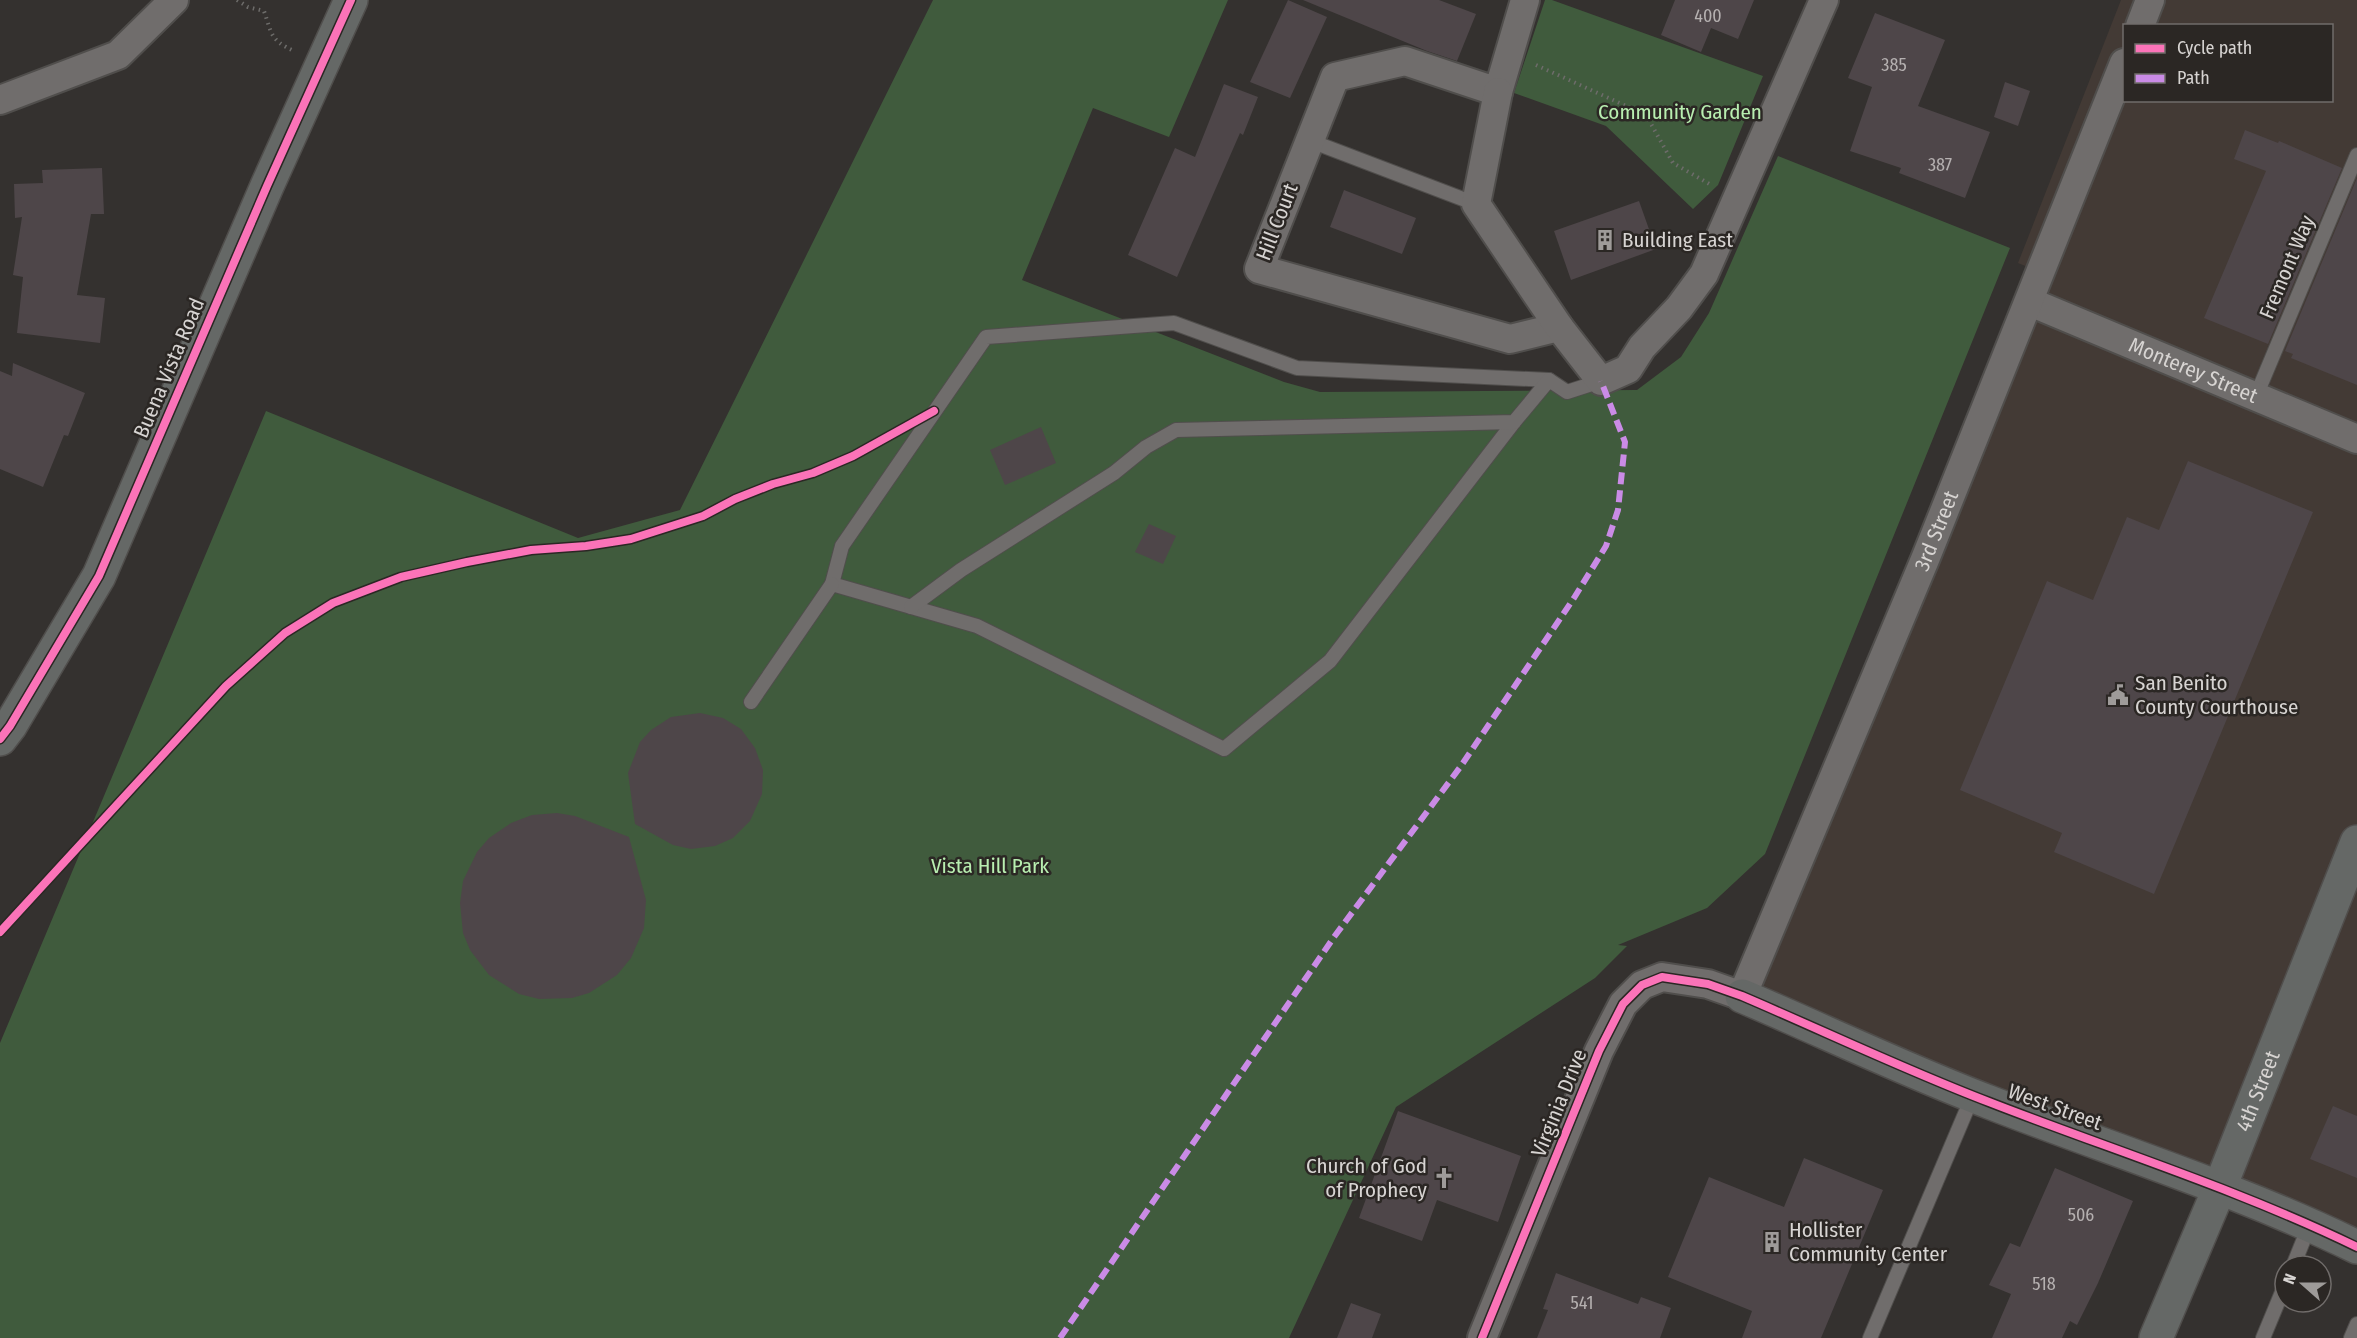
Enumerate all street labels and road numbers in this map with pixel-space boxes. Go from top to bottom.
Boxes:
street label: Hill Court [1250,180,1304,264]
street label: Fremont Way [2254,211,2321,323]
street label: Buena Vista Road [128,294,210,442]
street label: Monterey Street [2125,332,2262,409]
street label: 3rd Street [1909,487,1964,575]
street label: Virginia Drive [1526,1045,1592,1161]
street label: 4th Street [2230,1047,2286,1135]
street label: West Street [2004,1078,2106,1136]

